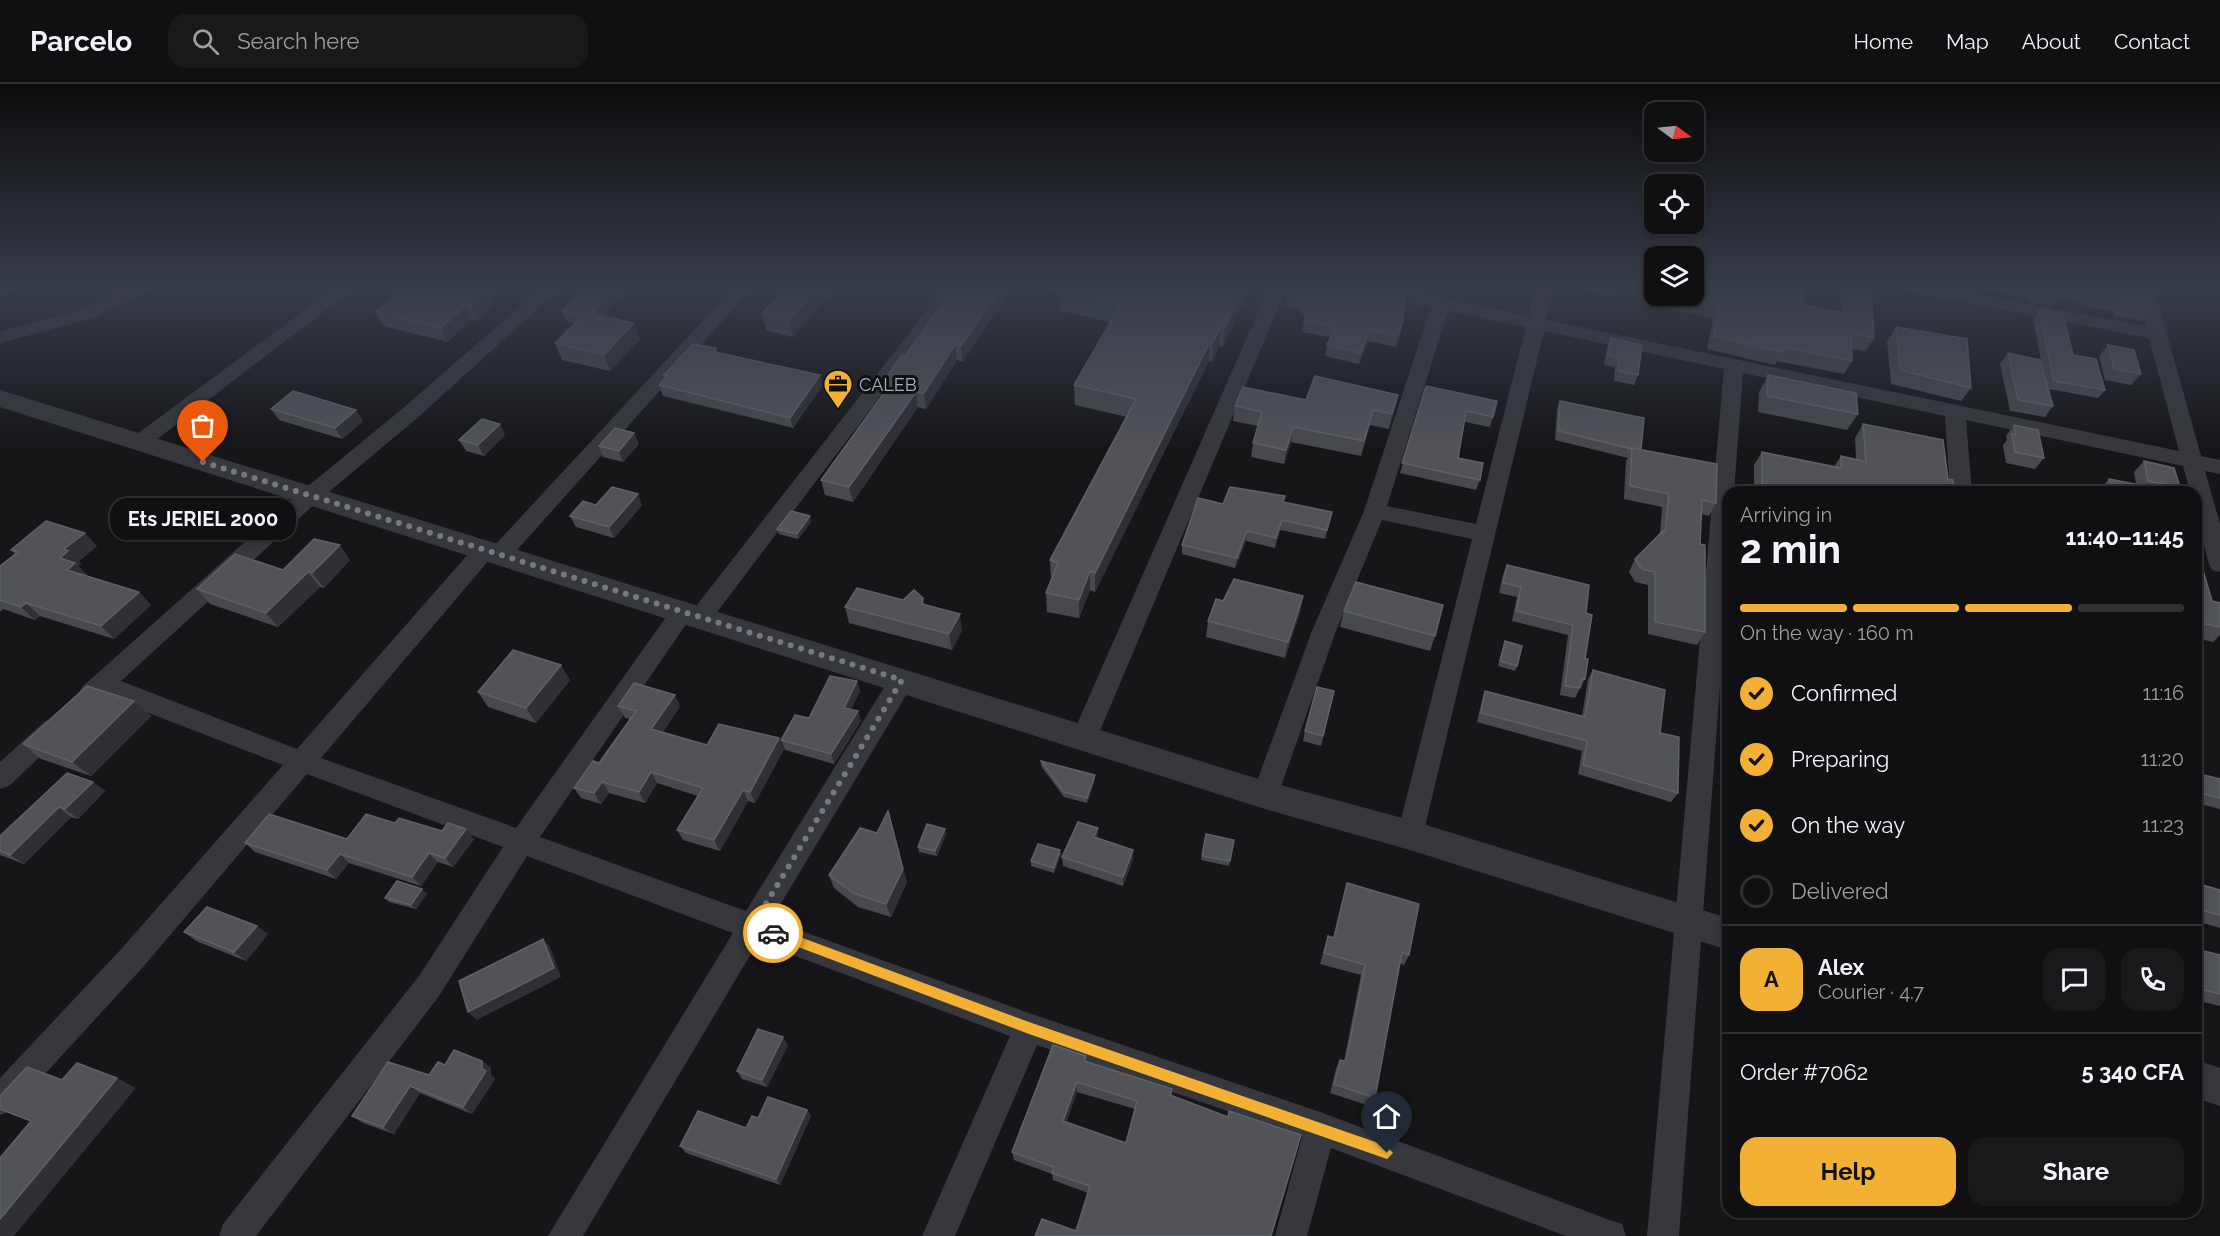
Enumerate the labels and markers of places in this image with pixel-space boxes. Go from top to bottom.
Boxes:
office icon: CALEB [822,368,854,410]
place label: CALEB [859,374,917,395]
pin [177,400,228,462]
callout: Ets JERIEL 2000 [110,498,296,540]
pin [1361,1091,1412,1153]

